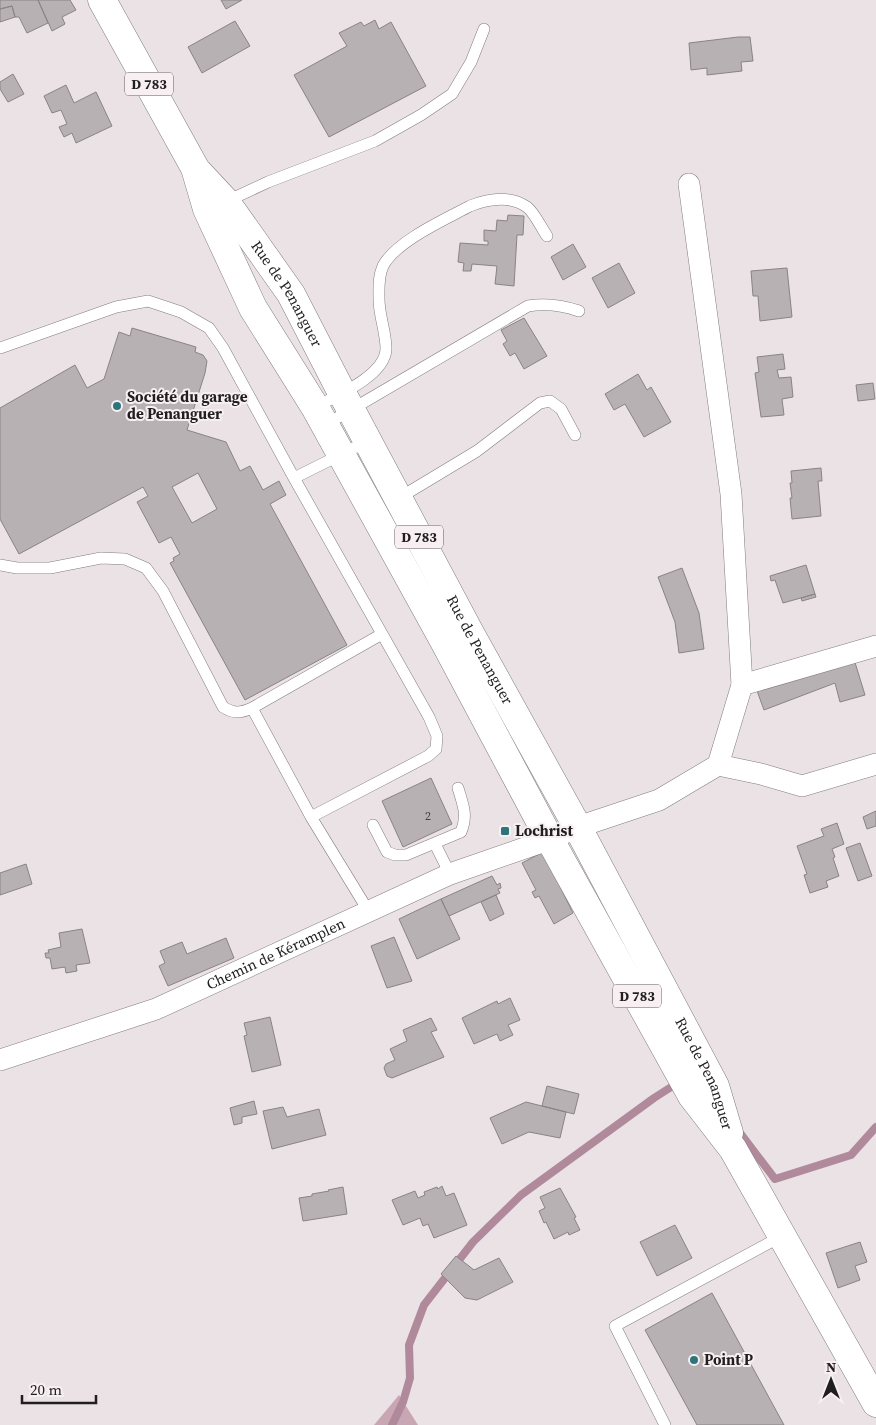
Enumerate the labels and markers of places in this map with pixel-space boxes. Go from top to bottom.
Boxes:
place label: Société du garage de Penanguer [127,386,248,424]
marker: Société du garage de Penanguer [111,400,123,412]
place label: Lochrist [515,820,573,841]
marker: Lochrist [499,825,511,837]
place label: Point P [704,1349,753,1370]
marker: Point P [688,1354,700,1366]

